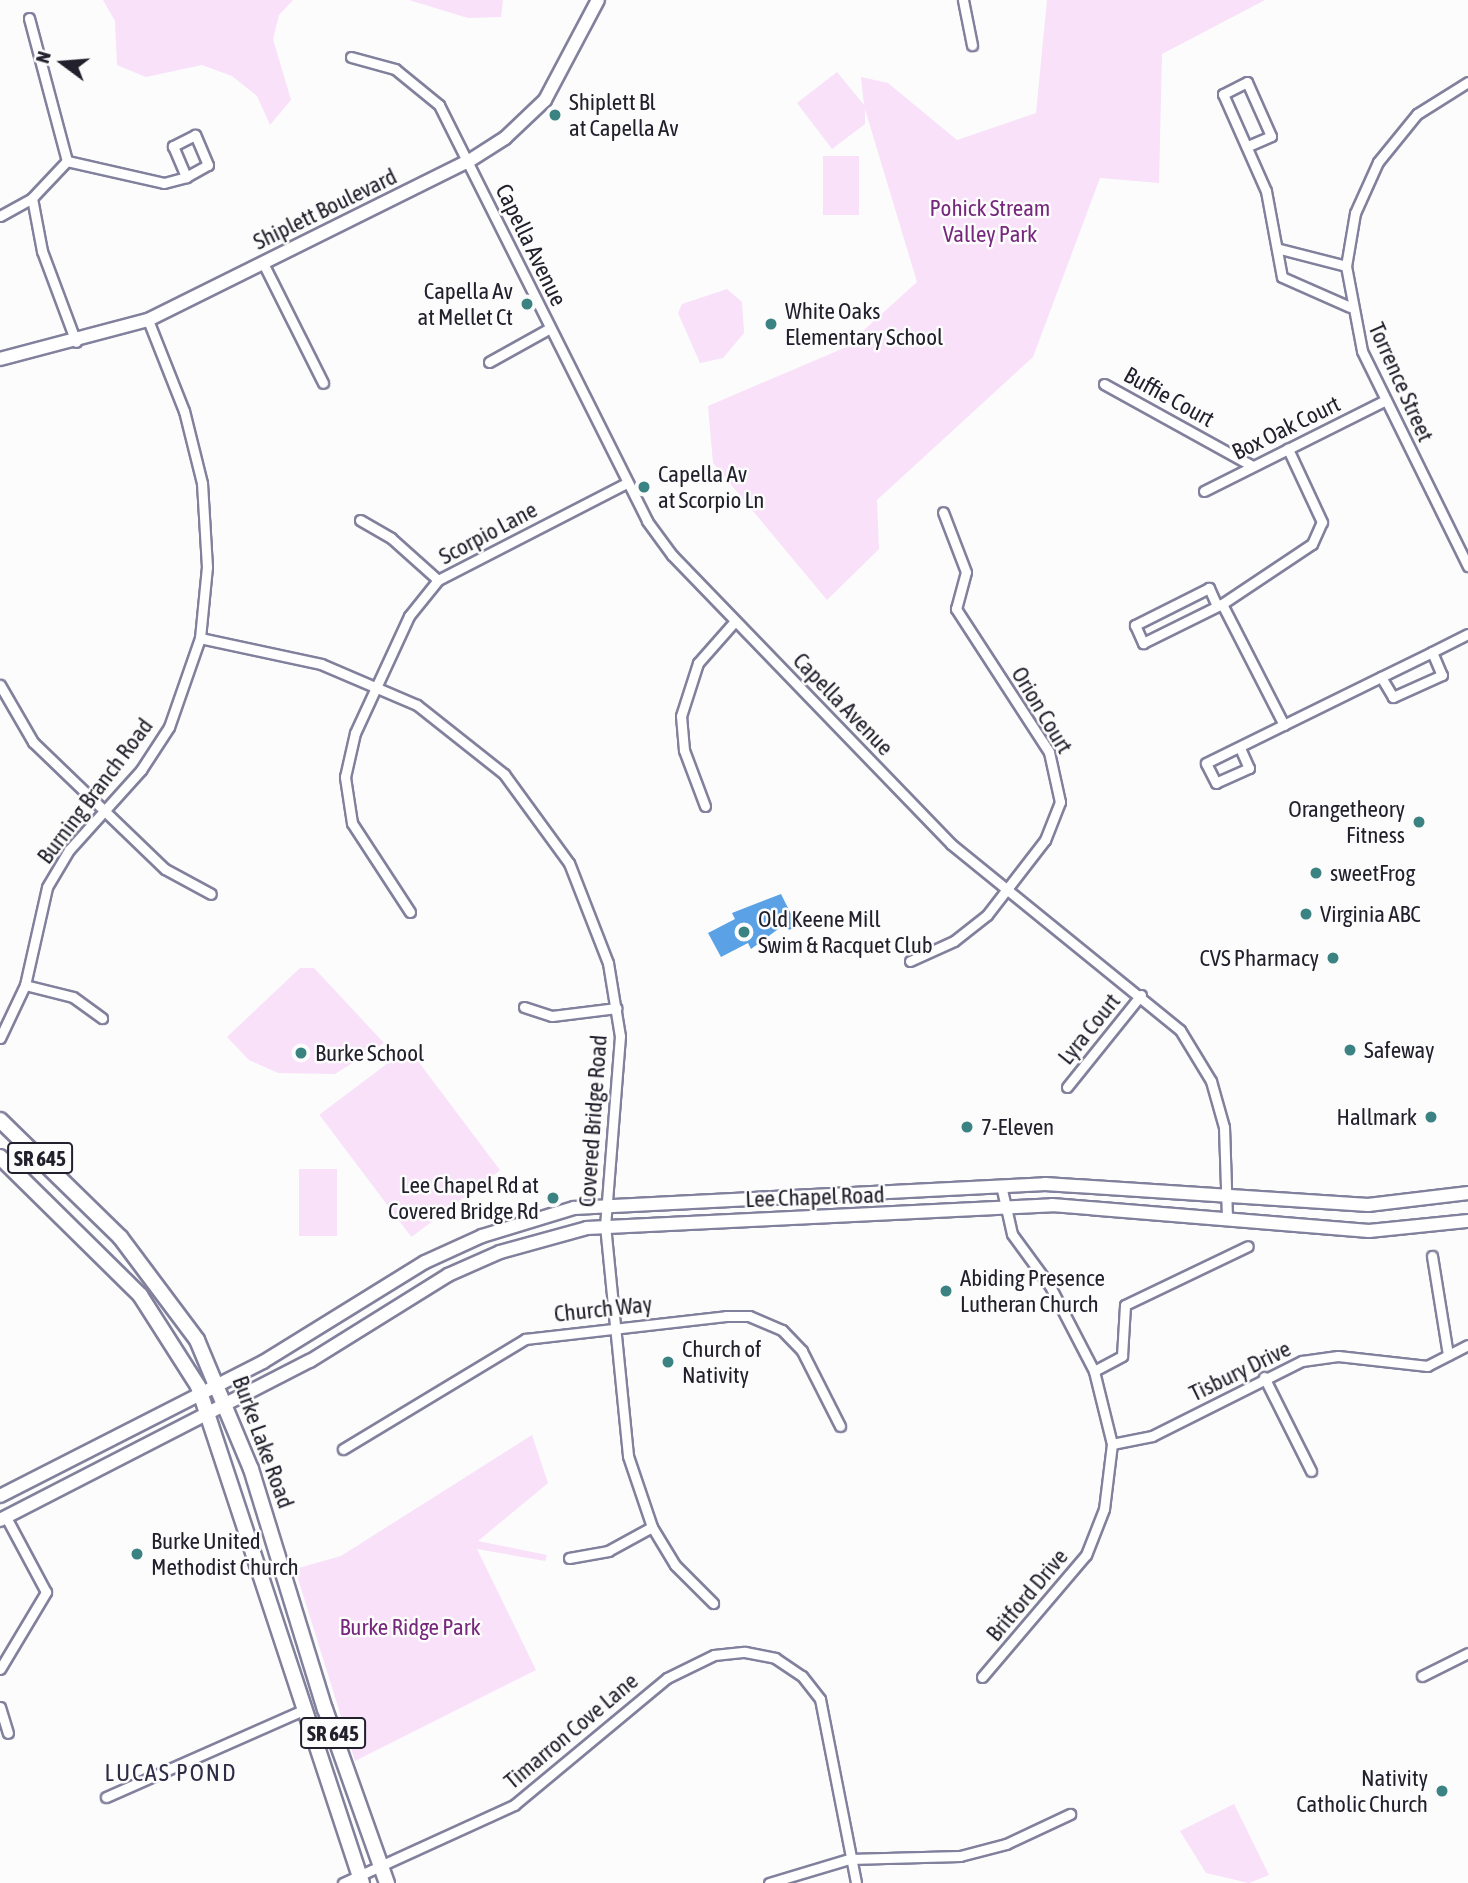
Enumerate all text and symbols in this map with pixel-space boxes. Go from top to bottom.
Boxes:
north arrow [28,28,98,98]
text: N [31,49,55,66]
place label: Shiplett Bl at Capella Av [569,88,679,142]
marker: Shiplett Bl at Capella Av [547,107,563,123]
street label: Shiplett Boulevard [249,162,401,256]
street label: Capella Avenue [490,180,572,310]
park label: Pohick Stream Valley Park [930,194,1050,248]
place label: Capella Av at Mellet Ct [418,277,513,331]
marker: Capella Av at Mellet Ct [519,296,535,312]
place label: White Oaks Elementary School [785,297,943,351]
marker: White Oaks Elementary School [763,316,779,332]
street label: Torrence Street [1363,318,1439,446]
street label: Buffie Court [1119,361,1219,433]
street label: Box Oak Court [1227,390,1345,466]
place label: Capella Av at Scorpio Ln [658,460,764,514]
marker: Capella Av at Scorpio Ln [636,479,652,495]
street label: Scorpio Lane [434,496,542,570]
street label: Capella Avenue [787,647,899,761]
street label: Orion Court [1005,662,1079,758]
street label: Burning Branch Road [31,713,159,869]
place label: Orangetheory Fitness [1288,795,1405,849]
marker: Orangetheory Fitness [1411,814,1427,830]
place label: sweetFrog [1330,859,1415,887]
marker: sweetFrog [1308,865,1324,881]
place label: Virginia ABC [1320,900,1421,928]
place label: Old Keene Mill Swim & Racquet Club [758,905,933,959]
marker: Virginia ABC [1298,906,1314,922]
marker: Old Keene Mill Swim & Racquet Club [736,924,752,940]
place label: CVS Pharmacy [1199,944,1319,972]
marker: CVS Pharmacy [1325,950,1341,966]
street label: Lyra Court [1052,988,1126,1070]
street label: Covered Bridge Road [573,1034,613,1208]
place label: Safeway [1364,1036,1435,1064]
place label: Burke School [315,1039,424,1067]
marker: Safeway [1342,1042,1358,1058]
marker: Burke School [293,1045,309,1061]
place label: Hallmark [1337,1103,1417,1131]
marker: Hallmark [1423,1109,1439,1125]
place label: 7-Eleven [981,1113,1054,1141]
marker: 7-Eleven [959,1119,975,1135]
road number: SR 645 [7,1140,73,1176]
place label: Lee Chapel Rd at Covered Bridge Rd [388,1171,539,1225]
street label: Lee Chapel Road [745,1181,885,1213]
marker: Lee Chapel Rd at Covered Bridge Rd [545,1190,561,1206]
place label: Abiding Presence Lutheran Church [960,1264,1105,1318]
marker: Abiding Presence Lutheran Church [938,1283,954,1299]
street label: Church Way [553,1290,653,1328]
place label: Church of Nativity [682,1335,761,1389]
street label: Tisbury Drive [1185,1335,1295,1407]
marker: Church of Nativity [660,1354,676,1370]
street label: Burke Lake Road [226,1372,300,1512]
place label: Burke United Methodist Church [151,1527,299,1581]
street label: Britford Drive [980,1543,1074,1647]
marker: Burke United Methodist Church [129,1546,145,1562]
park label: Burke Ridge Park [339,1613,481,1641]
street label: Timarron Cove Lane [499,1667,643,1795]
road number: SR 645 [300,1716,366,1750]
district label: LUCAS POND [106,1759,236,1787]
place label: Nativity Catholic Church [1296,1764,1428,1818]
marker: Nativity Catholic Church [1434,1783,1450,1799]

